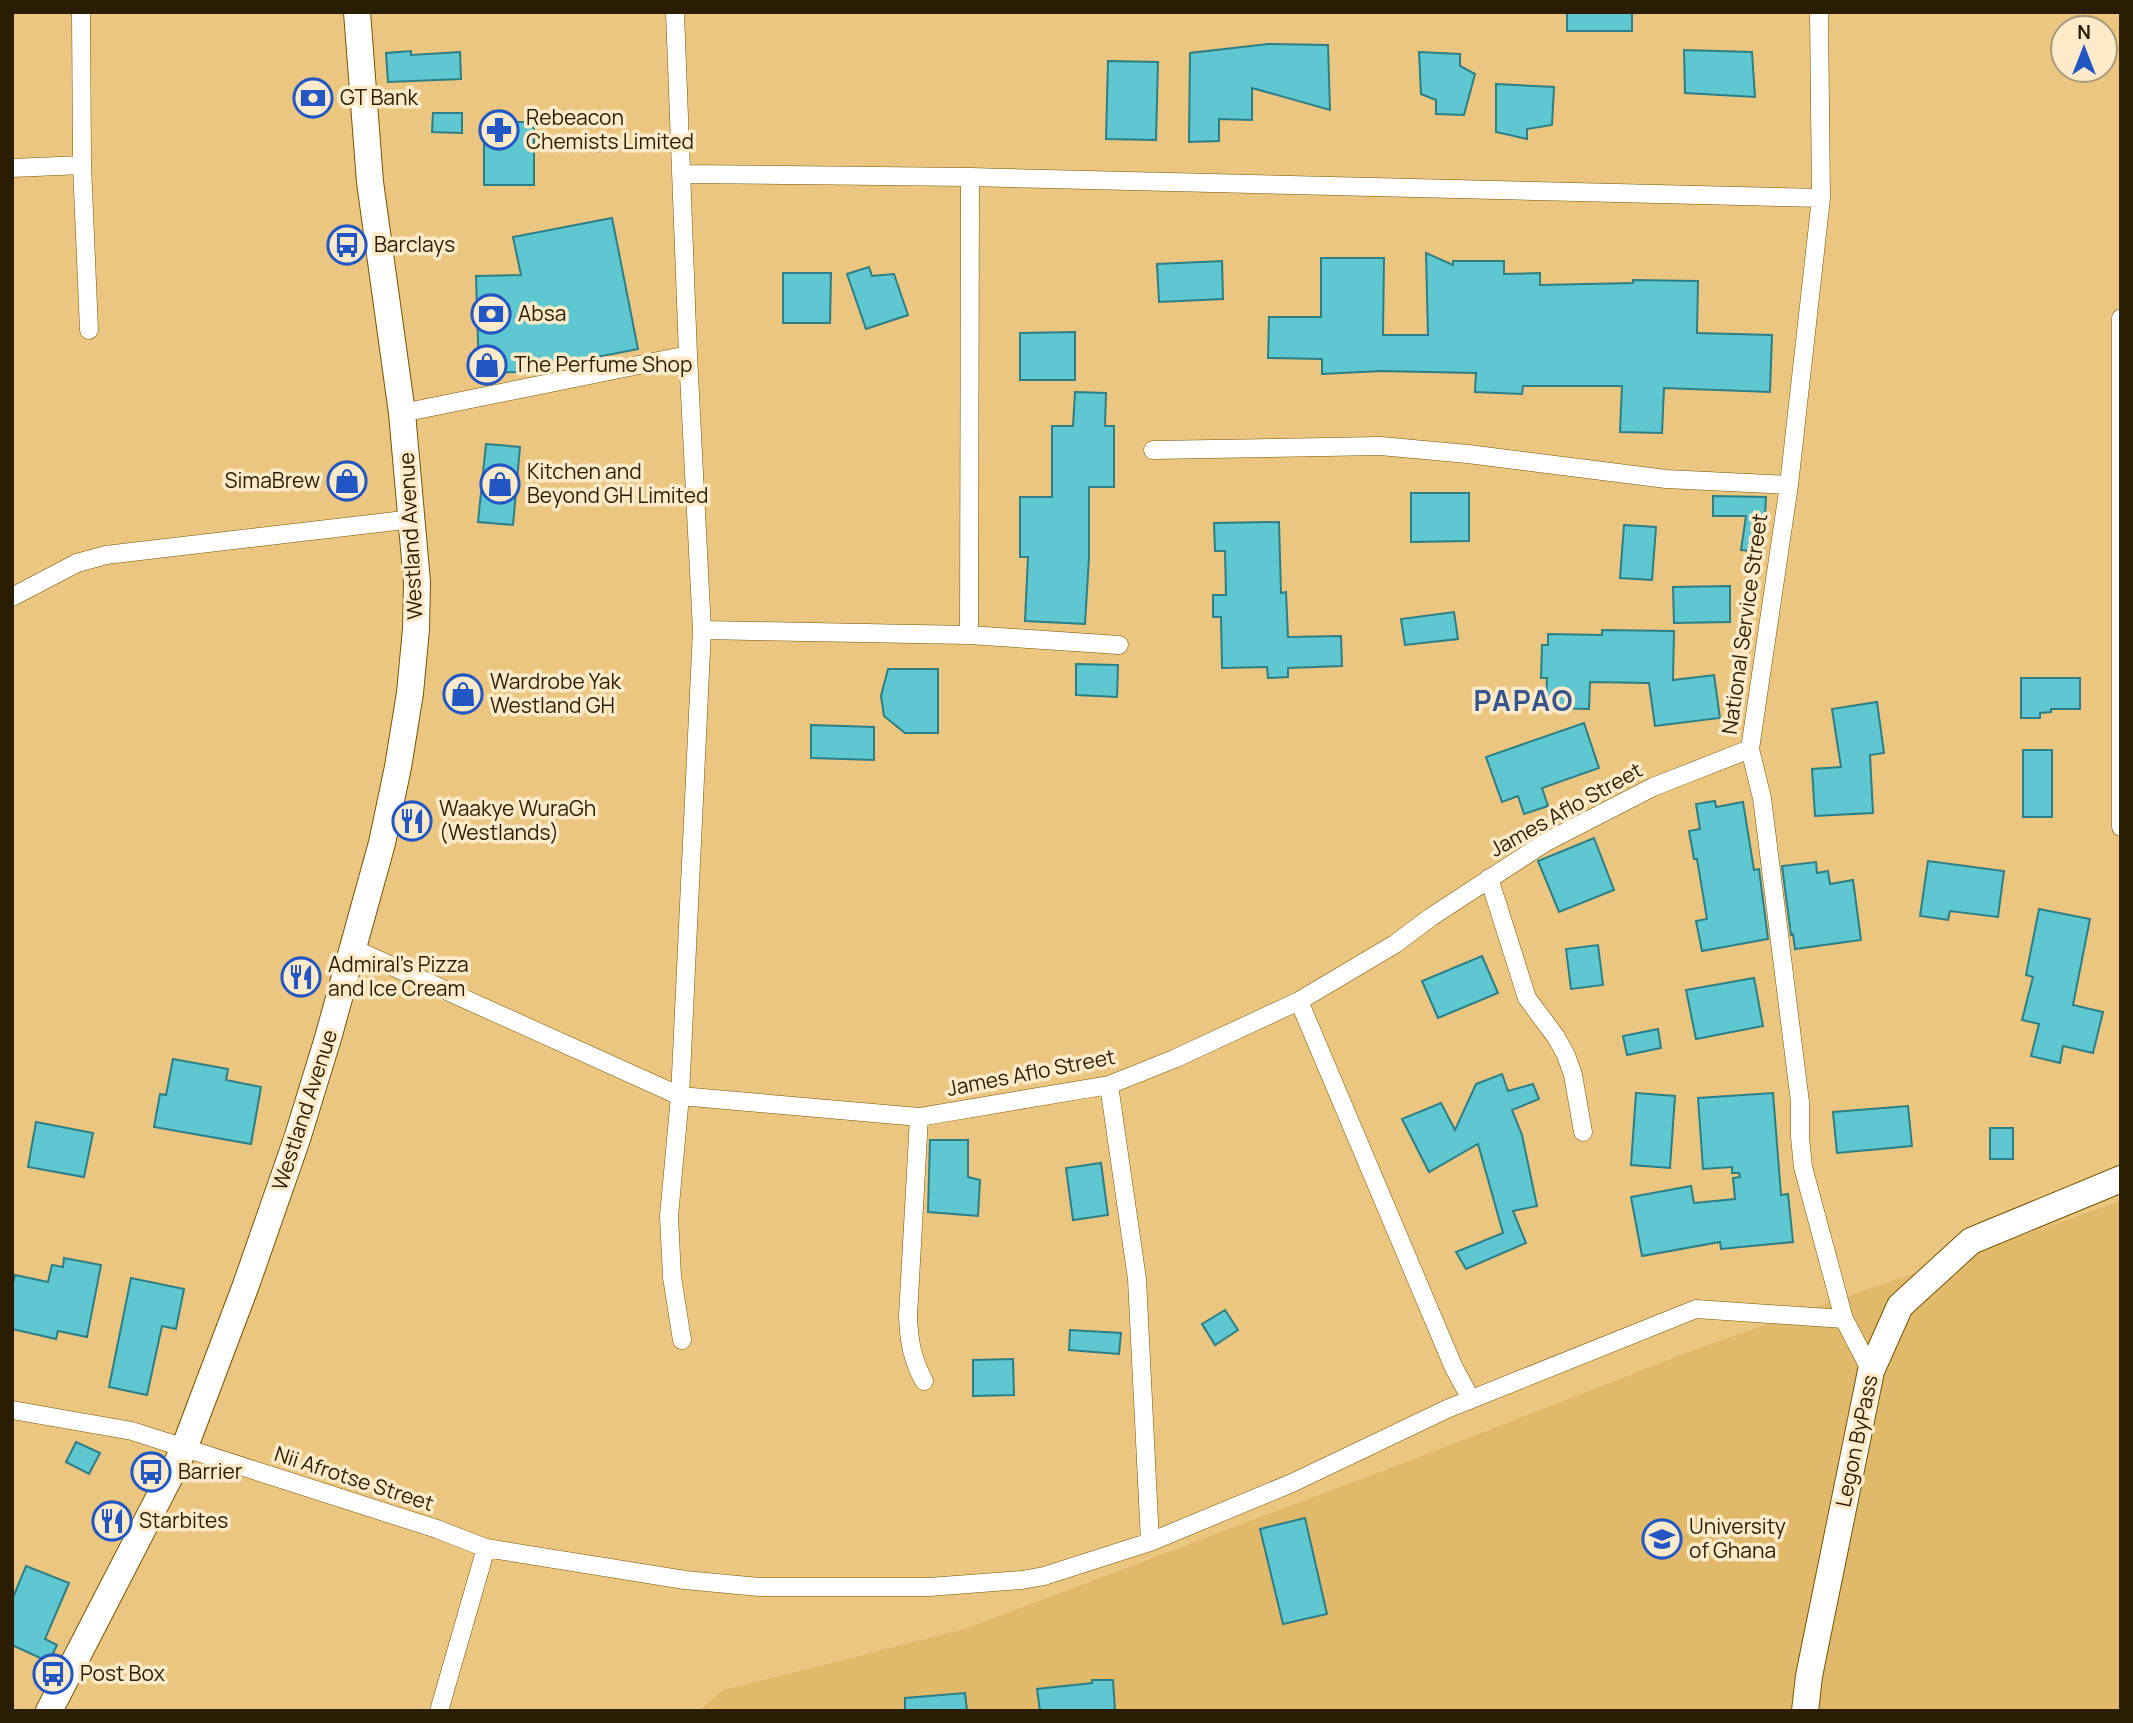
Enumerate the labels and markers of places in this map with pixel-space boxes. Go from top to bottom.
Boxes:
bank icon: GT Bank [292,77,334,119]
place label: GT Bank [340,83,418,111]
place label: Rebeacon Chemists Limited [526,103,694,155]
pharmacy icon: Rebeacon Chemists Limited [478,109,520,151]
bus stop icon: Barclays [326,224,368,266]
place label: Barclays [374,230,455,258]
bank icon: Absa [470,293,512,335]
place label: Absa [518,299,566,327]
shop icon: The Perfume Shop [466,344,508,386]
place label: The Perfume Shop [514,350,692,378]
place label: Kitchen and Beyond GH Limited [527,457,709,509]
shop icon: SimaBrew [326,460,368,502]
shop icon: Kitchen and Beyond GH Limited [479,463,521,505]
place label: SimaBrew [224,466,320,494]
place label: Wardrobe Yak Westland GH [490,667,622,719]
shop icon: Wardrobe Yak Westland GH [442,673,484,715]
place label: Waakye WuraGh (Westlands) [439,794,596,846]
restaurant icon: Waakye WuraGh (Westlands) [391,800,433,842]
place label: Admiral’s Pizza and Ice Cream [328,950,469,1002]
restaurant icon: Admiral’s Pizza and Ice Cream [280,956,322,998]
bus stop icon: Barrier [130,1451,172,1493]
place label: Barrier [178,1457,243,1485]
restaurant icon: Starbites [91,1500,133,1542]
place label: Starbites [139,1506,228,1534]
place label: University of Ghana [1689,1512,1786,1564]
school or university icon: University of Ghana [1641,1518,1683,1560]
bus stop icon: Post Box [32,1653,74,1695]
place label: Post Box [80,1659,165,1687]

